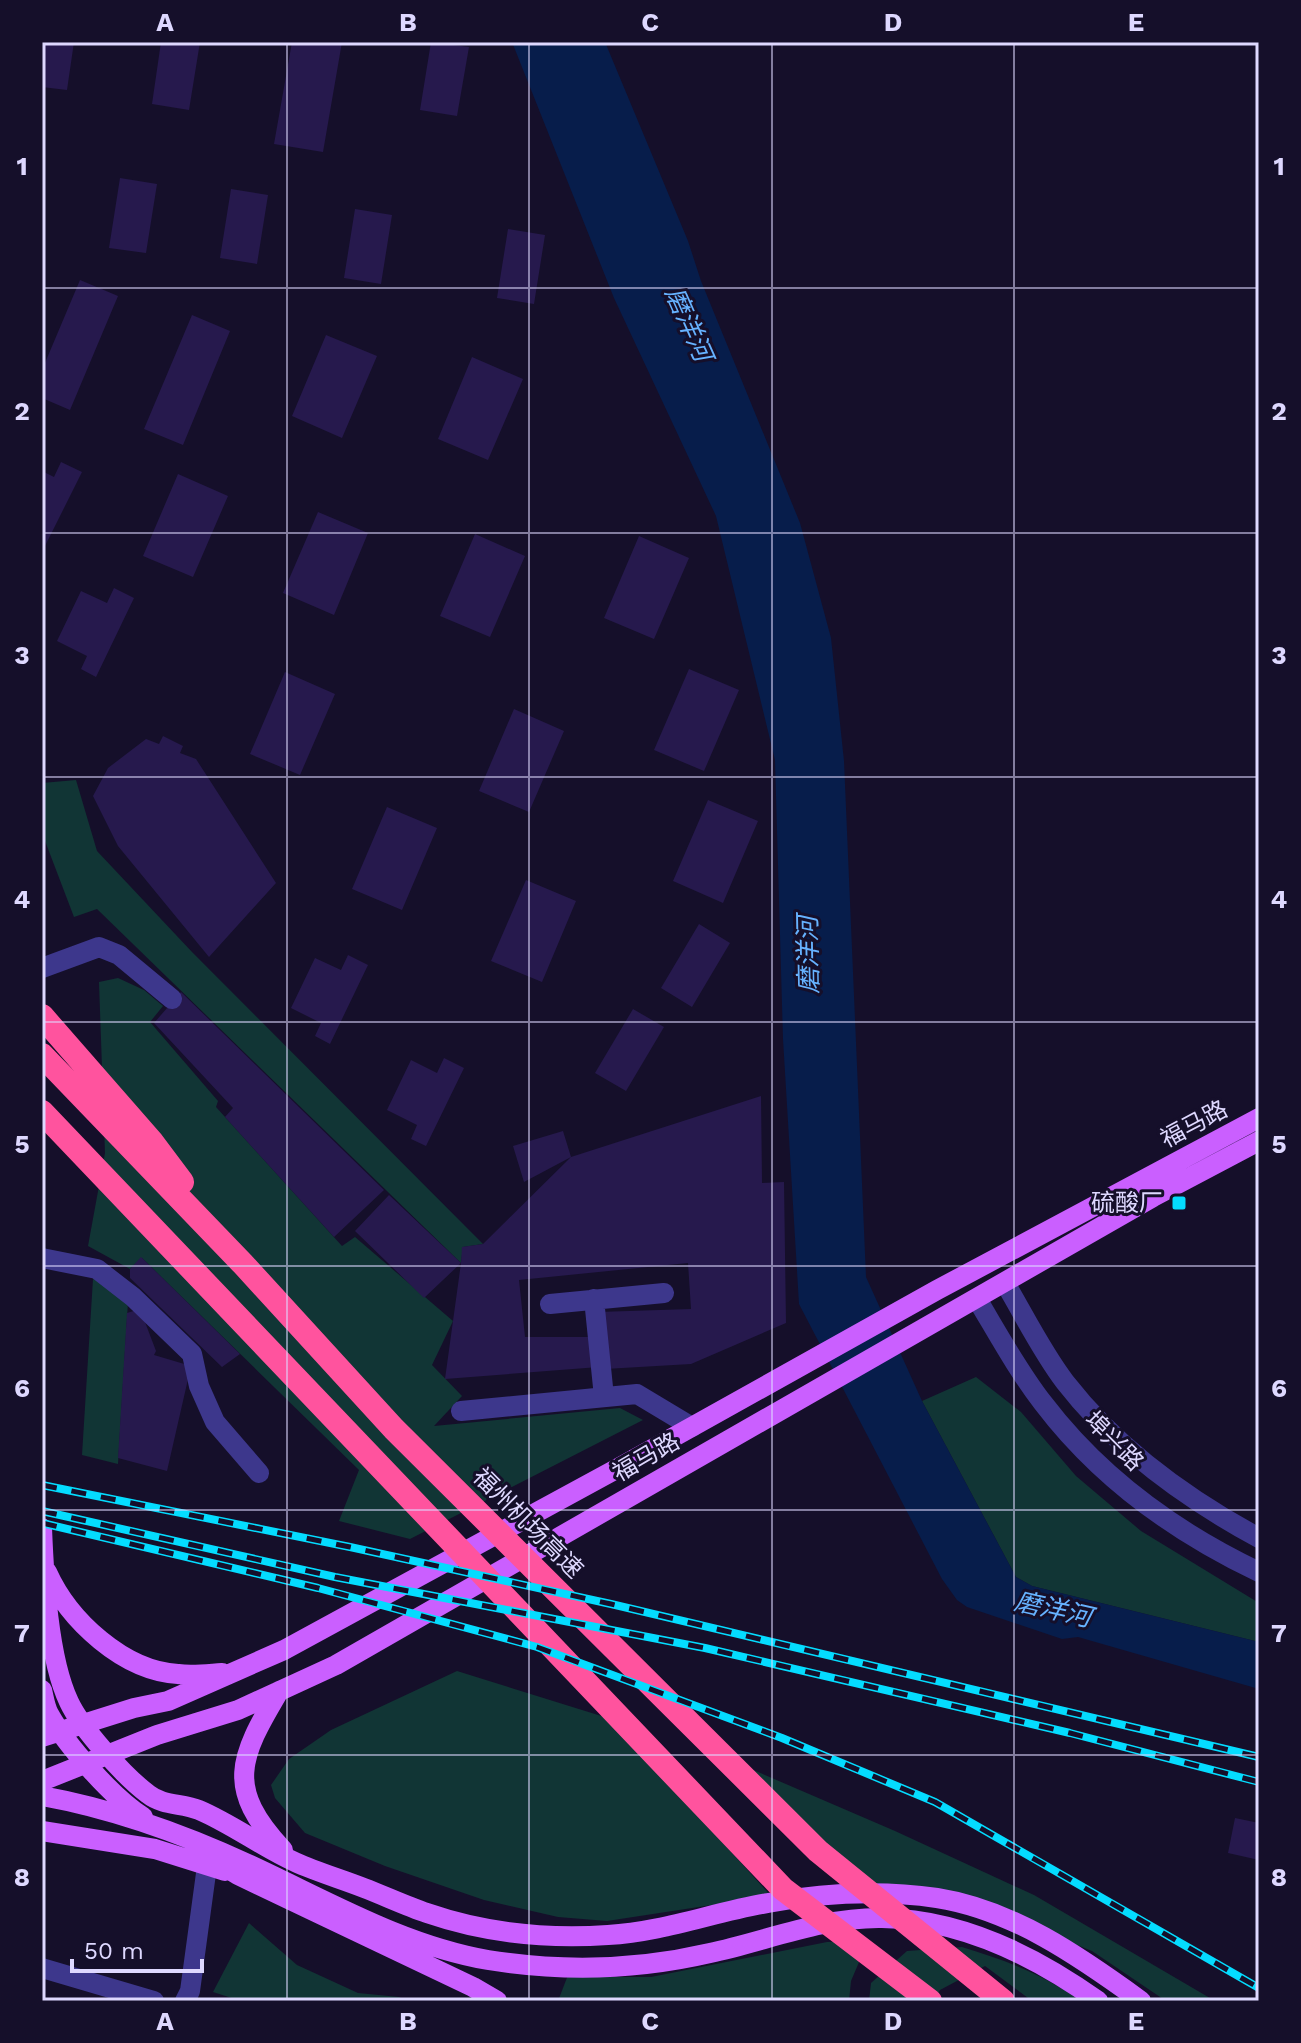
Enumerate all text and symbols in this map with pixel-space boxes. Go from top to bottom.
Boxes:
text: A [156,7,174,37]
text: B [399,7,417,37]
text: C [641,7,659,37]
text: D [884,7,902,37]
text: E [1128,7,1144,37]
text: 1 [16,151,28,181]
text: 1 [1273,151,1285,181]
water label: 磨洋河 [659,282,721,370]
text: 2 [14,396,30,426]
text: 2 [1271,396,1287,426]
text: 3 [14,640,30,670]
text: 3 [1271,640,1287,670]
text: 4 [14,884,31,914]
text: 4 [1271,884,1288,914]
water label: 磨洋河 [792,911,824,994]
street label: 福马路 [1156,1095,1232,1153]
text: 5 [14,1129,30,1159]
text: 5 [1271,1129,1287,1159]
place label: 硫酸厂 [1091,1189,1163,1217]
marker: 硫酸厂 [1170,1194,1188,1212]
text: 6 [14,1373,30,1403]
text: 6 [1271,1373,1287,1403]
street label: 埠兴路 [1079,1406,1149,1476]
street label: 福马路 [608,1427,684,1487]
street label: 福州机场高速 [467,1462,589,1584]
water label: 磨洋河 [1012,1586,1099,1634]
text: 7 [14,1618,30,1648]
text: 7 [1271,1618,1287,1648]
text: 8 [14,1862,30,1892]
text: 8 [1271,1862,1287,1892]
scale bar [72,1923,202,1973]
text: 50 m [84,1937,144,1965]
text: A [156,2006,174,2036]
text: B [399,2006,417,2036]
text: C [641,2006,659,2036]
text: D [884,2006,902,2036]
text: E [1128,2006,1144,2036]

